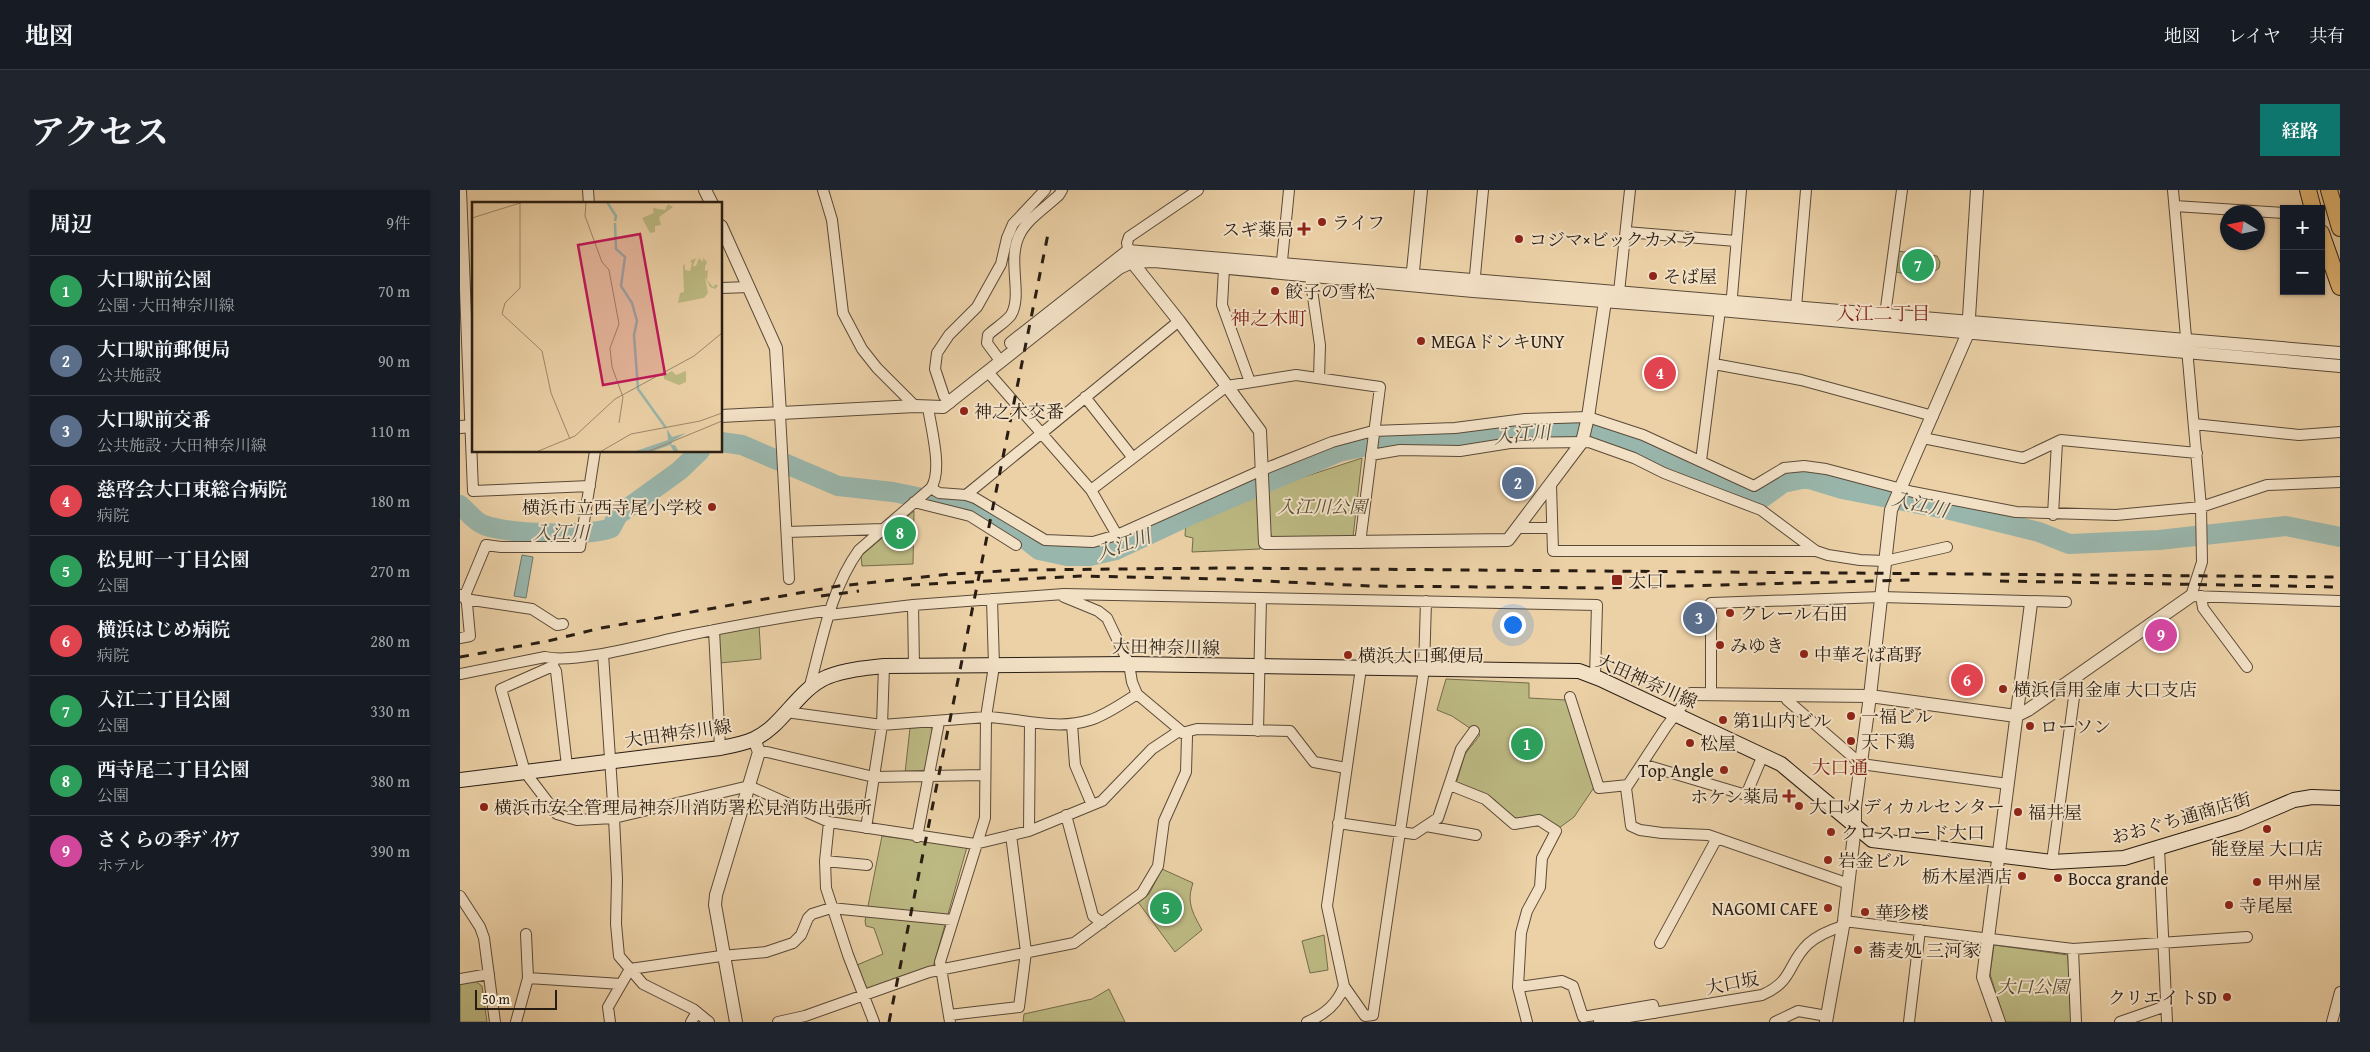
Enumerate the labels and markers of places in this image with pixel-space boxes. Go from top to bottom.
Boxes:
place label: ライフ [1332,209,1385,236]
place label: スギ薬局 [1222,216,1294,243]
marker: ライフ [1316,216,1328,228]
marker: スギ薬局 [1298,223,1310,235]
place label: コジマ×ビックカメラ [1529,226,1698,253]
marker: コジマ×ビックカメラ [1513,233,1525,245]
pin: 7 [1902,246,1934,284]
place label: そば屋 [1663,263,1717,290]
marker: そば屋 [1647,270,1659,282]
place label: 餃子の雪松 [1285,278,1375,305]
marker: 餃子の雪松 [1269,285,1281,297]
place label: MEGAドンキUNY [1431,328,1565,355]
marker: MEGAドンキUNY [1415,335,1427,347]
pin: 4 [1644,354,1676,392]
place label: 神之木交番 [974,398,1064,425]
marker: 神之木交番 [958,405,970,417]
pin: 2 [1502,464,1534,502]
place label: 横浜市立西寺尾小学校 [522,494,702,521]
marker: 横浜市立西寺尾小学校 [706,501,718,513]
pin: 8 [884,514,916,552]
place label: 大口 [1628,567,1664,594]
marker: 大口 [1610,573,1624,587]
pin: 3 [1683,599,1715,637]
place label: クレール石田 [1740,600,1848,627]
marker: クレール石田 [1724,607,1736,619]
pin: 9 [2145,616,2177,654]
place label: みゆき [1730,632,1784,659]
marker: みゆき [1714,639,1726,651]
place label: 中華そば髙野 [1814,641,1922,668]
place label: 横浜大口郵便局 [1358,642,1484,669]
marker: 中華そば髙野 [1798,648,1810,660]
marker: 横浜大口郵便局 [1342,649,1354,661]
pin: 6 [1951,661,1983,699]
place label: 横浜信用金庫 大口支店 [2013,676,2197,703]
marker: 横浜信用金庫 大口支店 [1997,683,2009,695]
place label: 一福ビル [1861,703,1933,730]
place label: 第1山内ビル [1733,707,1832,734]
marker: 一福ビル [1845,710,1857,722]
place label: ローソン [2040,713,2111,740]
marker: 第1山内ビル [1717,714,1729,726]
marker: ローソン [2024,720,2036,732]
pin: 1 [1511,725,1543,763]
place label: 天下鶏 [1861,728,1915,755]
place label: 松屋 [1700,730,1736,757]
marker: 天下鶏 [1845,735,1857,747]
marker: 松屋 [1684,737,1696,749]
place label: Top Angle [1638,757,1714,784]
marker: Top Angle [1718,764,1730,776]
place label: ホケン薬局 [1690,783,1779,810]
marker: ホケン薬局 [1783,790,1795,802]
place label: 大口メディカルセンター [1809,793,2005,820]
place label: 横浜市安全管理局神奈川消防署松見消防出張所 [494,794,872,821]
place label: 福井屋 [2028,799,2082,826]
marker: 大口メディカルセンター [1793,800,1805,812]
marker: 横浜市安全管理局神奈川消防署松見消防出張所 [478,801,490,813]
marker: 福井屋 [2012,806,2024,818]
place label: クロスロード大口 [1841,819,1985,846]
marker: 能登屋 大口店 [2261,823,2273,835]
marker: クロスロード大口 [1825,826,1837,838]
place label: 能登屋 大口店 [2211,835,2323,862]
place label: 岩金ビル [1838,847,1910,874]
marker: 岩金ビル [1822,854,1834,866]
place label: 栃木屋酒店 [1922,863,2012,890]
place label: Bocca grande [2068,865,2169,892]
place label: 甲州屋 [2267,869,2321,896]
marker: 栃木屋酒店 [2016,870,2028,882]
marker: Bocca grande [2052,872,2064,884]
marker: 甲州屋 [2251,876,2263,888]
pin: 5 [1150,889,1182,927]
place label: 寺尾屋 [2239,892,2293,919]
place label: NAGOMI CAFE [1712,895,1818,922]
place label: 華珍楼 [1875,899,1929,926]
marker: 寺尾屋 [2223,899,2235,911]
marker: NAGOMI CAFE [1822,902,1834,914]
marker: 華珍楼 [1859,906,1871,918]
place label: 蕎麦処 三河家 [1868,937,1980,964]
marker: 蕎麦処 三河家 [1852,944,1864,956]
place label: クリエイトSD [2108,984,2217,1011]
marker: クリエイトSD [2221,991,2233,1003]

